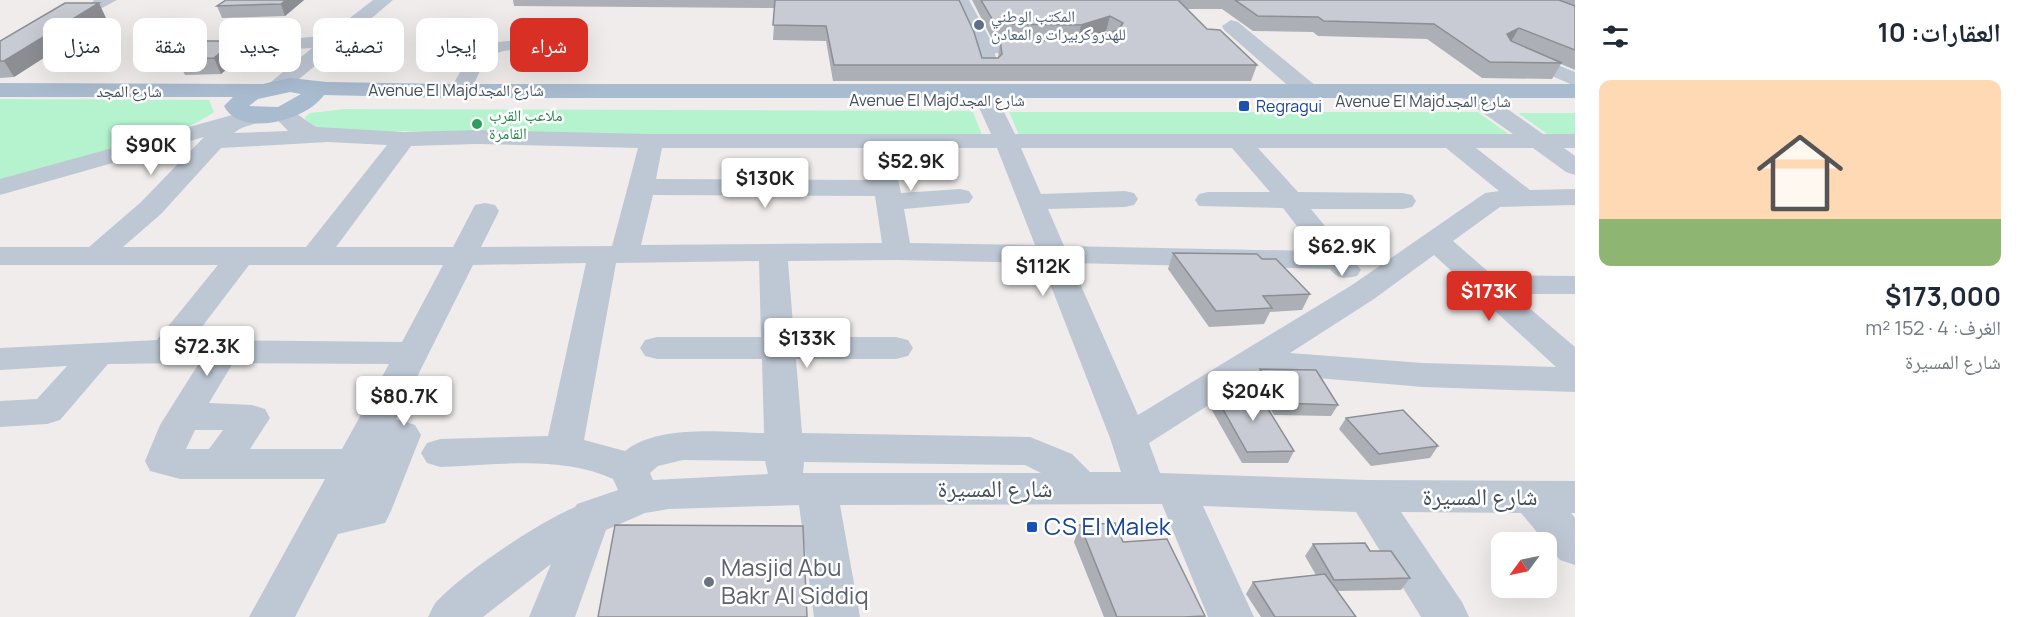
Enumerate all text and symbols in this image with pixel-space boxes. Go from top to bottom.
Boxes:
place label: المكتب الوطني للهدروكربيرات و المعادن [991,5,1126,45]
text: العقارات: 10 [1877,14,2001,50]
chip: منزل [43,18,121,72]
chip: شقة [133,18,207,72]
chip: جديد [219,18,301,72]
chip: تصفية [313,18,404,72]
chip: إيجار [416,18,498,72]
chip: شراء [510,18,588,72]
marker: المكتب الوطني للهدروكربيرات و المعادن [972,18,986,32]
icon: filters [1599,20,1632,53]
street label: Avenue El Majdشارع المجد [368,79,544,101]
street label: شارع المجد [96,80,162,102]
street label: Avenue El Majdشارع المجد [849,89,1025,111]
street label: Avenue El Majdشارع المجد [1335,90,1511,112]
place label: Regragui [1256,95,1322,117]
marker: Regragui [1237,99,1251,113]
place label: ملاعب القرب القامرة [489,104,563,144]
marker: ملاعب القرب القامرة [470,117,484,131]
icon: home [1746,119,1854,227]
pin: $90K [115,125,187,176]
text: $90K [125,131,177,158]
pin: $52.9K [862,141,960,192]
text: $52.9K [877,147,945,174]
pin: $130K [723,158,807,209]
text: $130K [735,164,795,191]
pin: $62.9K [1293,226,1391,277]
text: $62.9K [1308,232,1376,259]
pin: $112K [1001,246,1085,297]
text: $112K [1016,252,1070,279]
pin: $173K [1447,271,1531,322]
text: $173K [1461,277,1517,304]
text: $173,000 [1885,278,2001,314]
text: الغرف: 4 · 152 m² [1865,314,2001,341]
pin: $133K [765,318,849,369]
text: $133K [778,324,836,351]
pin: $72.3K [158,326,256,377]
text: $72.3K [174,332,240,359]
text: شارع المسيرة [1905,348,2001,375]
pin: $204K [1211,371,1295,422]
pin: $80.7K [355,376,453,427]
text: $204K [1222,377,1284,404]
text: $80.7K [370,382,438,409]
street label: شارع المسيرة [937,471,1053,504]
street label: شارع المسيرة [1422,479,1538,512]
place label: CS El Malek [1044,509,1172,542]
marker: CS El Malek [1025,520,1039,534]
north arrow [1491,532,1557,598]
map controls [1491,532,1557,598]
place label: Masjid Abu Bakr Al Siddiq [721,550,869,611]
marker: Masjid Abu Bakr Al Siddiq [702,575,716,589]

